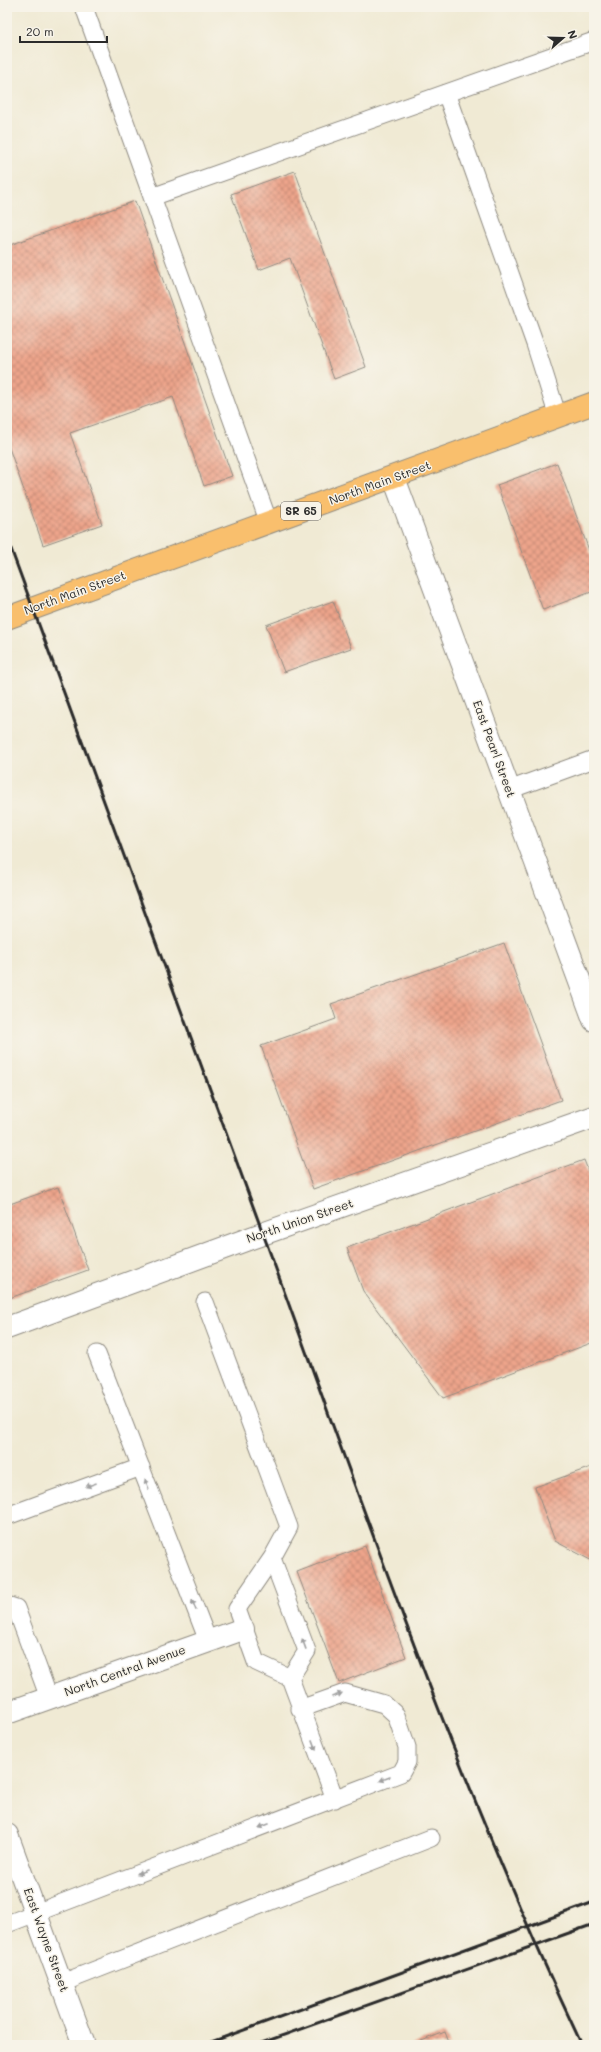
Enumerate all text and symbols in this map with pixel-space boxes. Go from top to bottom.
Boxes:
scale bar [20,18,107,44]
north arrow [543,18,583,58]
text: 20 m [26,23,54,39]
text: N [564,28,581,41]
street label: North Main Street [327,456,433,508]
road number: SR 65 [281,502,321,520]
street label: North Main Street [22,566,128,618]
street label: East Pearl Street [470,698,520,800]
street label: North Union Street [244,1194,355,1246]
one-way arrow [144,1477,150,1489]
one-way arrow [84,1482,96,1488]
one-way arrow [191,1599,197,1611]
one-way arrow [301,1638,307,1650]
street label: North Central Avenue [62,1641,187,1699]
one-way arrow [331,1692,343,1698]
one-way arrow [312,1740,318,1752]
one-way arrow [379,1777,391,1783]
one-way arrow [257,1823,269,1829]
one-way arrow [136,1870,148,1876]
street label: East Wayne Street [21,1885,73,1994]

